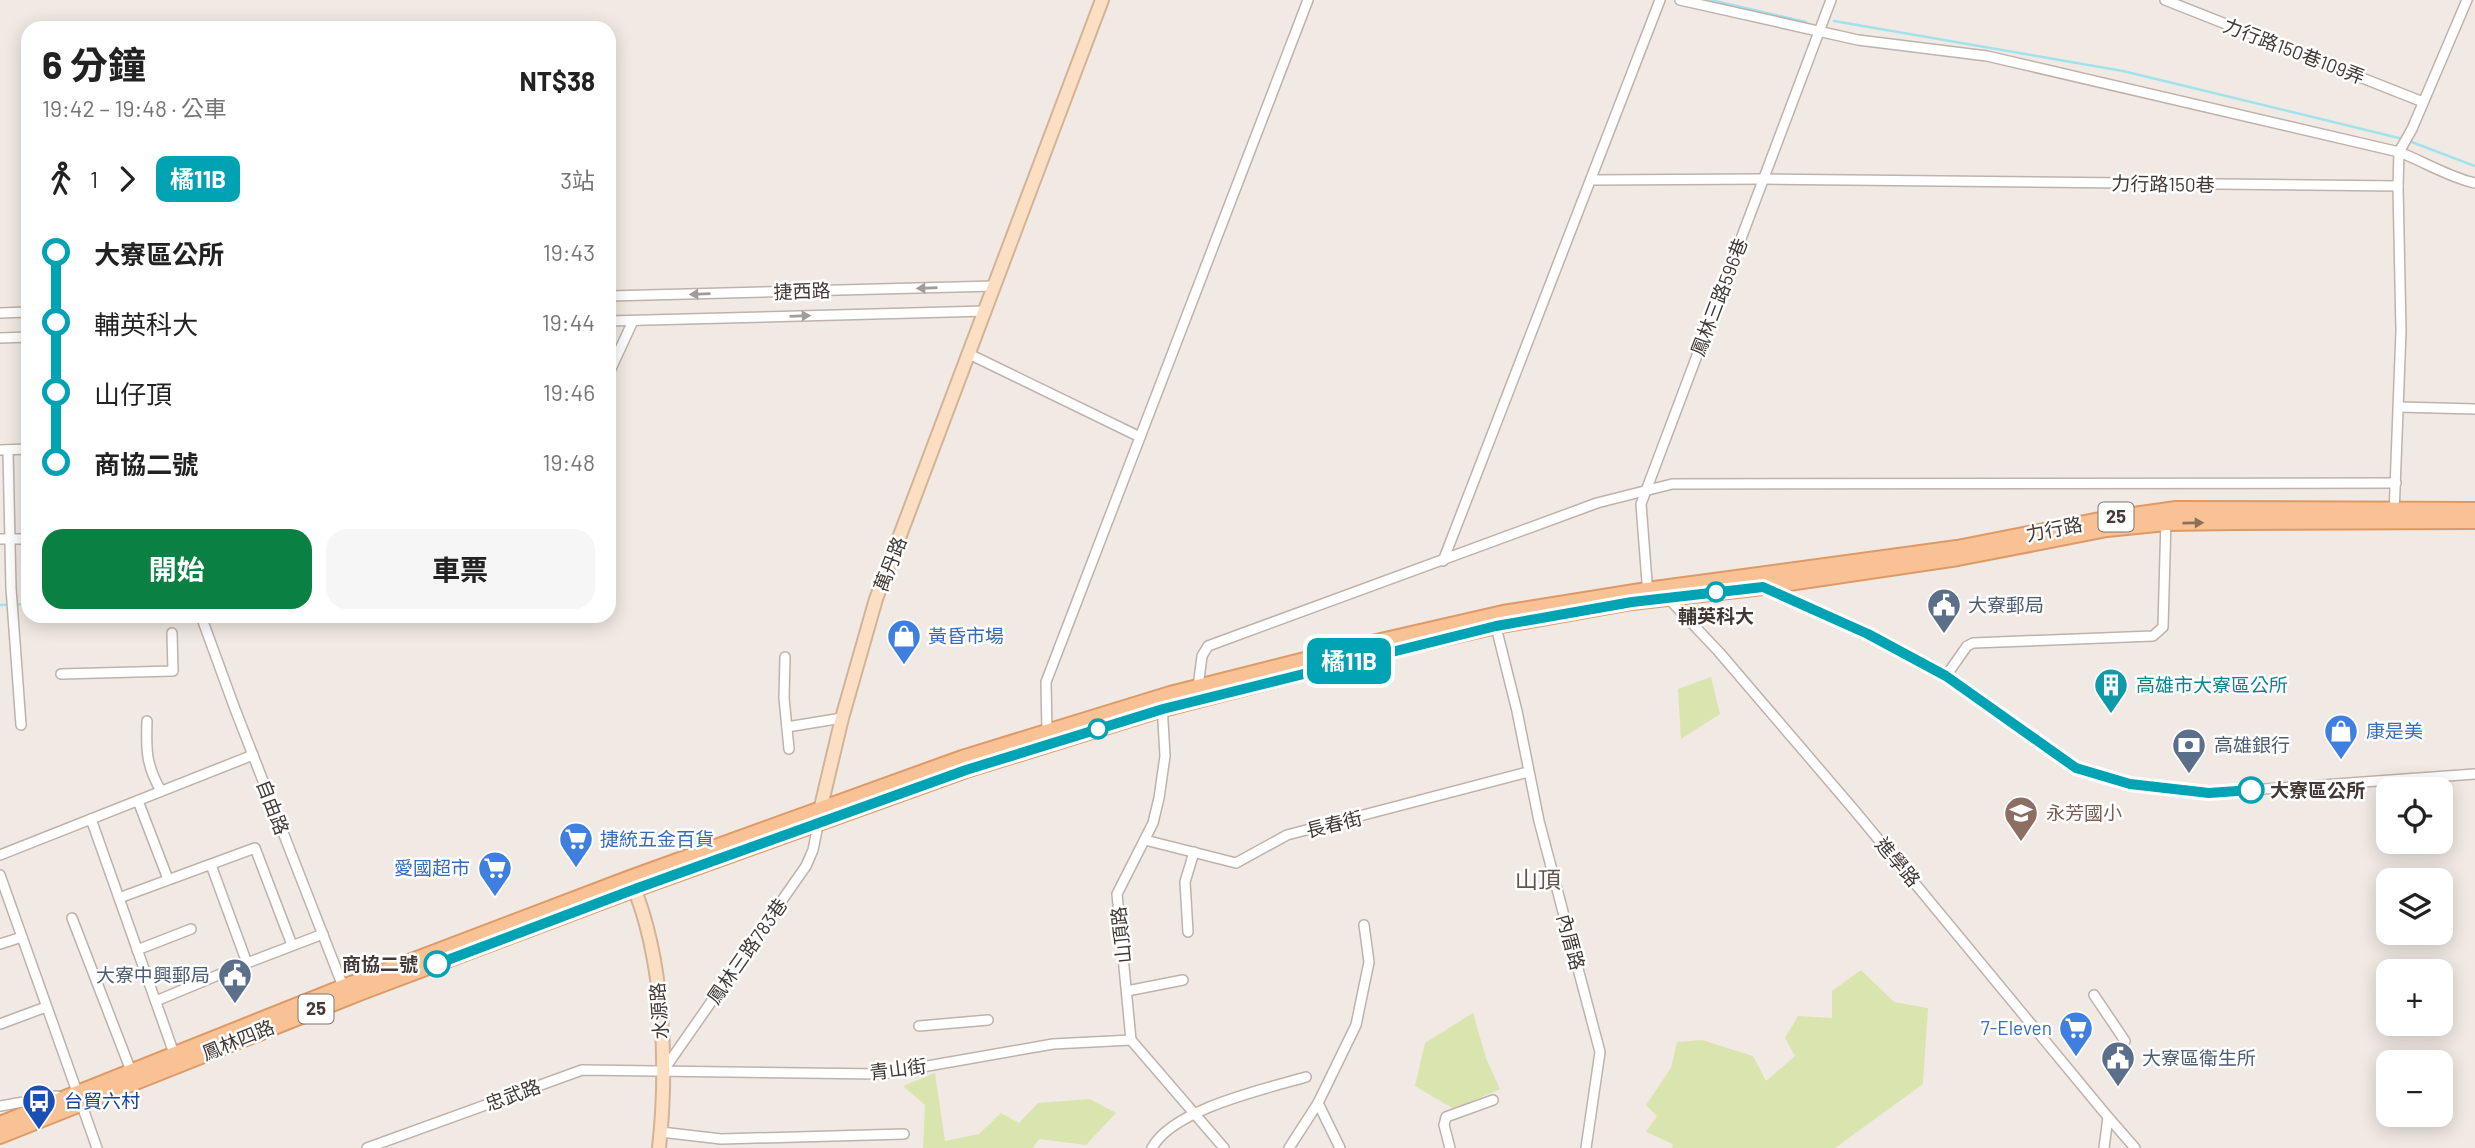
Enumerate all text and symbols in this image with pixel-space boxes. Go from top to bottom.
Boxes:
street label: 力行路150巷109弄 [2220,13,2368,88]
text: 6 分鐘 [42,41,146,87]
text: NT$38 [520,65,595,96]
text: 19:42 – 19:48 · 公車 [42,94,227,122]
icon: walk [42,160,80,198]
icon: forward [108,160,146,198]
text: 橘11B [170,164,226,193]
text: 1 [90,165,98,193]
text: 3站 [560,166,595,194]
street label: 力行路150巷 [2111,171,2215,196]
street label: 鳳林三路596巷 [1685,235,1752,359]
text: 大寮區公所 [94,238,224,269]
text: 19:43 [543,238,595,266]
street label: 捷西路 [773,278,831,303]
one-way arrow [916,282,938,293]
one-way arrow [688,288,710,300]
text: 輔英科大 [94,308,198,339]
text: 19:44 [542,308,595,336]
one-way arrow [789,310,811,322]
text: 山仔頂 [94,378,172,409]
text: 19:46 [543,378,595,406]
text: 商協二號 [94,448,198,479]
text: 19:48 [543,448,595,476]
road number: 25 [2098,503,2134,532]
street label: 力行路 [2024,512,2084,545]
one-way arrow [2182,517,2204,528]
button: 開始 [42,529,312,609]
button: 車票 [326,529,595,609]
street label: 萬丹路 [869,533,910,595]
marker: 輔英科大 [1706,582,1726,602]
public building icon: 大寮郵局 [1925,586,1963,635]
place label: 大寮郵局 [1968,593,2044,616]
place label: 輔英科大 [1678,604,1754,627]
shop icon: 黃昏市場 [885,617,923,666]
place label: 黃昏市場 [928,624,1004,647]
line badge: 橘11B [1300,638,1398,684]
text: 橘11B [1321,646,1377,675]
building icon: 高雄市大寮區公所 [2092,666,2130,715]
place label: 高雄市大寮區公所 [2136,673,2288,696]
shop icon: 康是美 [2322,712,2360,761]
unlabelled marker [1088,719,1108,739]
place label: 康是美 [2366,719,2423,742]
bank icon: 高雄銀行 [2170,726,2208,775]
place label: 高雄銀行 [2214,733,2290,756]
street label: 自由路 [253,776,294,838]
marker: 大寮區公所 [2238,777,2264,803]
map controls [2376,777,2453,1127]
button: locate [2376,777,2453,854]
place label: 大寮區公所 [2270,778,2365,801]
school or university icon: 永芳國小 [2002,794,2040,843]
place label: 永芳國小 [2046,801,2122,824]
street label: 長春街 [1303,805,1364,842]
supermarket icon: 捷統五金百貨 [557,820,595,869]
place label: 捷統五金百貨 [600,827,714,850]
street label: 進學路 [1871,832,1926,891]
supermarket icon: 愛國超市 [476,849,514,898]
place label: 愛國超市 [394,856,470,879]
district label: 山頂 [1515,865,1561,893]
button: layers [2376,868,2453,945]
street label: 鳳林三路783巷 [702,893,791,1008]
street label: 山頂路 [1106,905,1135,965]
street label: 內厝路 [1553,911,1590,972]
marker: 商協二號 [424,951,450,977]
place label: 商協二號 [342,952,418,975]
public building icon: 大寮中興郵局 [216,956,254,1005]
button: + [2376,959,2453,1036]
place label: 大寮中興郵局 [96,963,210,986]
street label: 水源路 [645,982,672,1040]
road number: 25 [298,994,334,1024]
supermarket icon: 7-Eleven [2057,1009,2095,1058]
street label: 鳳林四路 [198,1015,277,1064]
place label: 7-Eleven [1981,1016,2052,1039]
public building icon: 大寮區衛生所 [2099,1039,2137,1088]
place label: 大寮區衛生所 [2142,1046,2256,1069]
button: − [2376,1050,2453,1127]
street label: 青山街 [868,1054,928,1083]
street label: 忠武路 [482,1074,544,1115]
bus stop icon: 台貿六村 [20,1082,58,1131]
place label: 台貿六村 [64,1089,140,1112]

